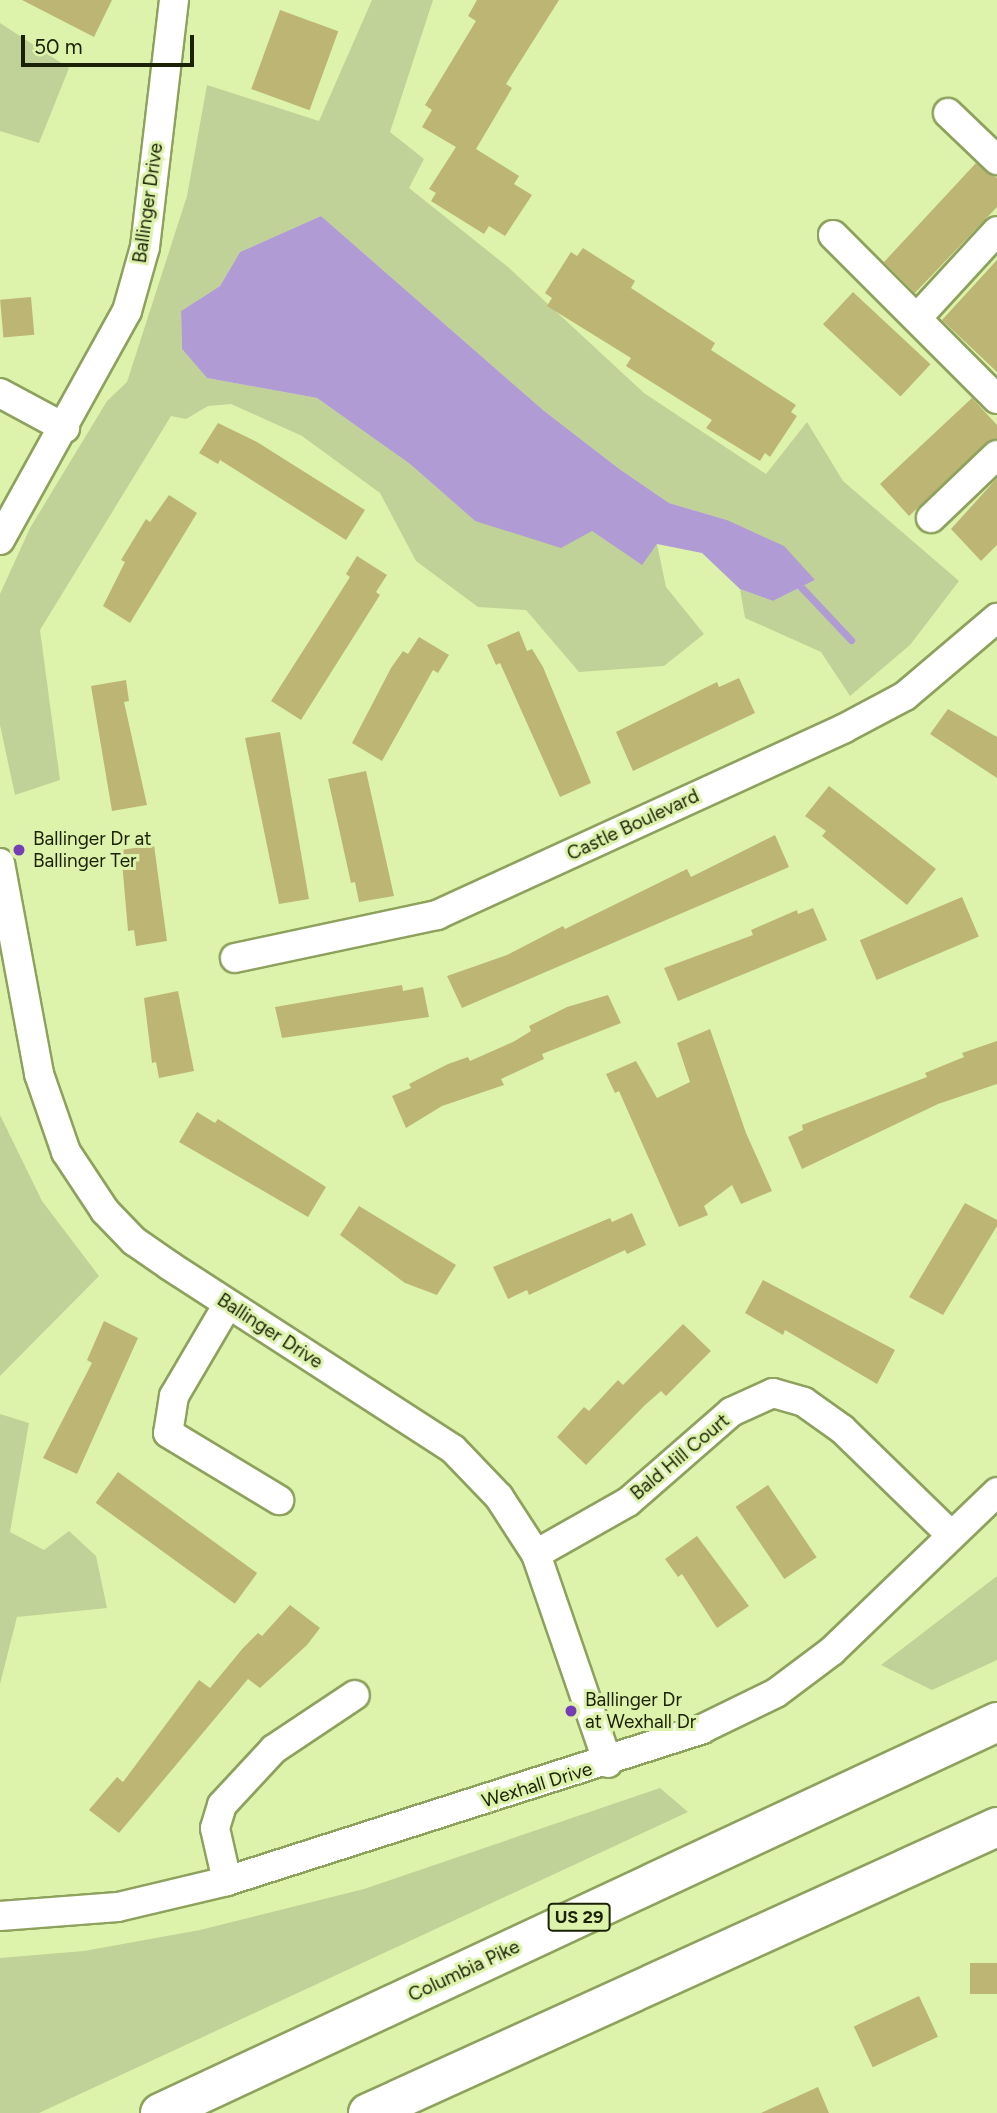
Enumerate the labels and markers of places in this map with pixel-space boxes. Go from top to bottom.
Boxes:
place label: Ballinger Dr at Ballinger Ter [33,828,151,872]
marker: Ballinger Dr at Ballinger Ter [11,842,27,858]
place label: Ballinger Dr at Wexhall Dr [585,1689,696,1733]
marker: Ballinger Dr at Wexhall Dr [563,1703,579,1719]

